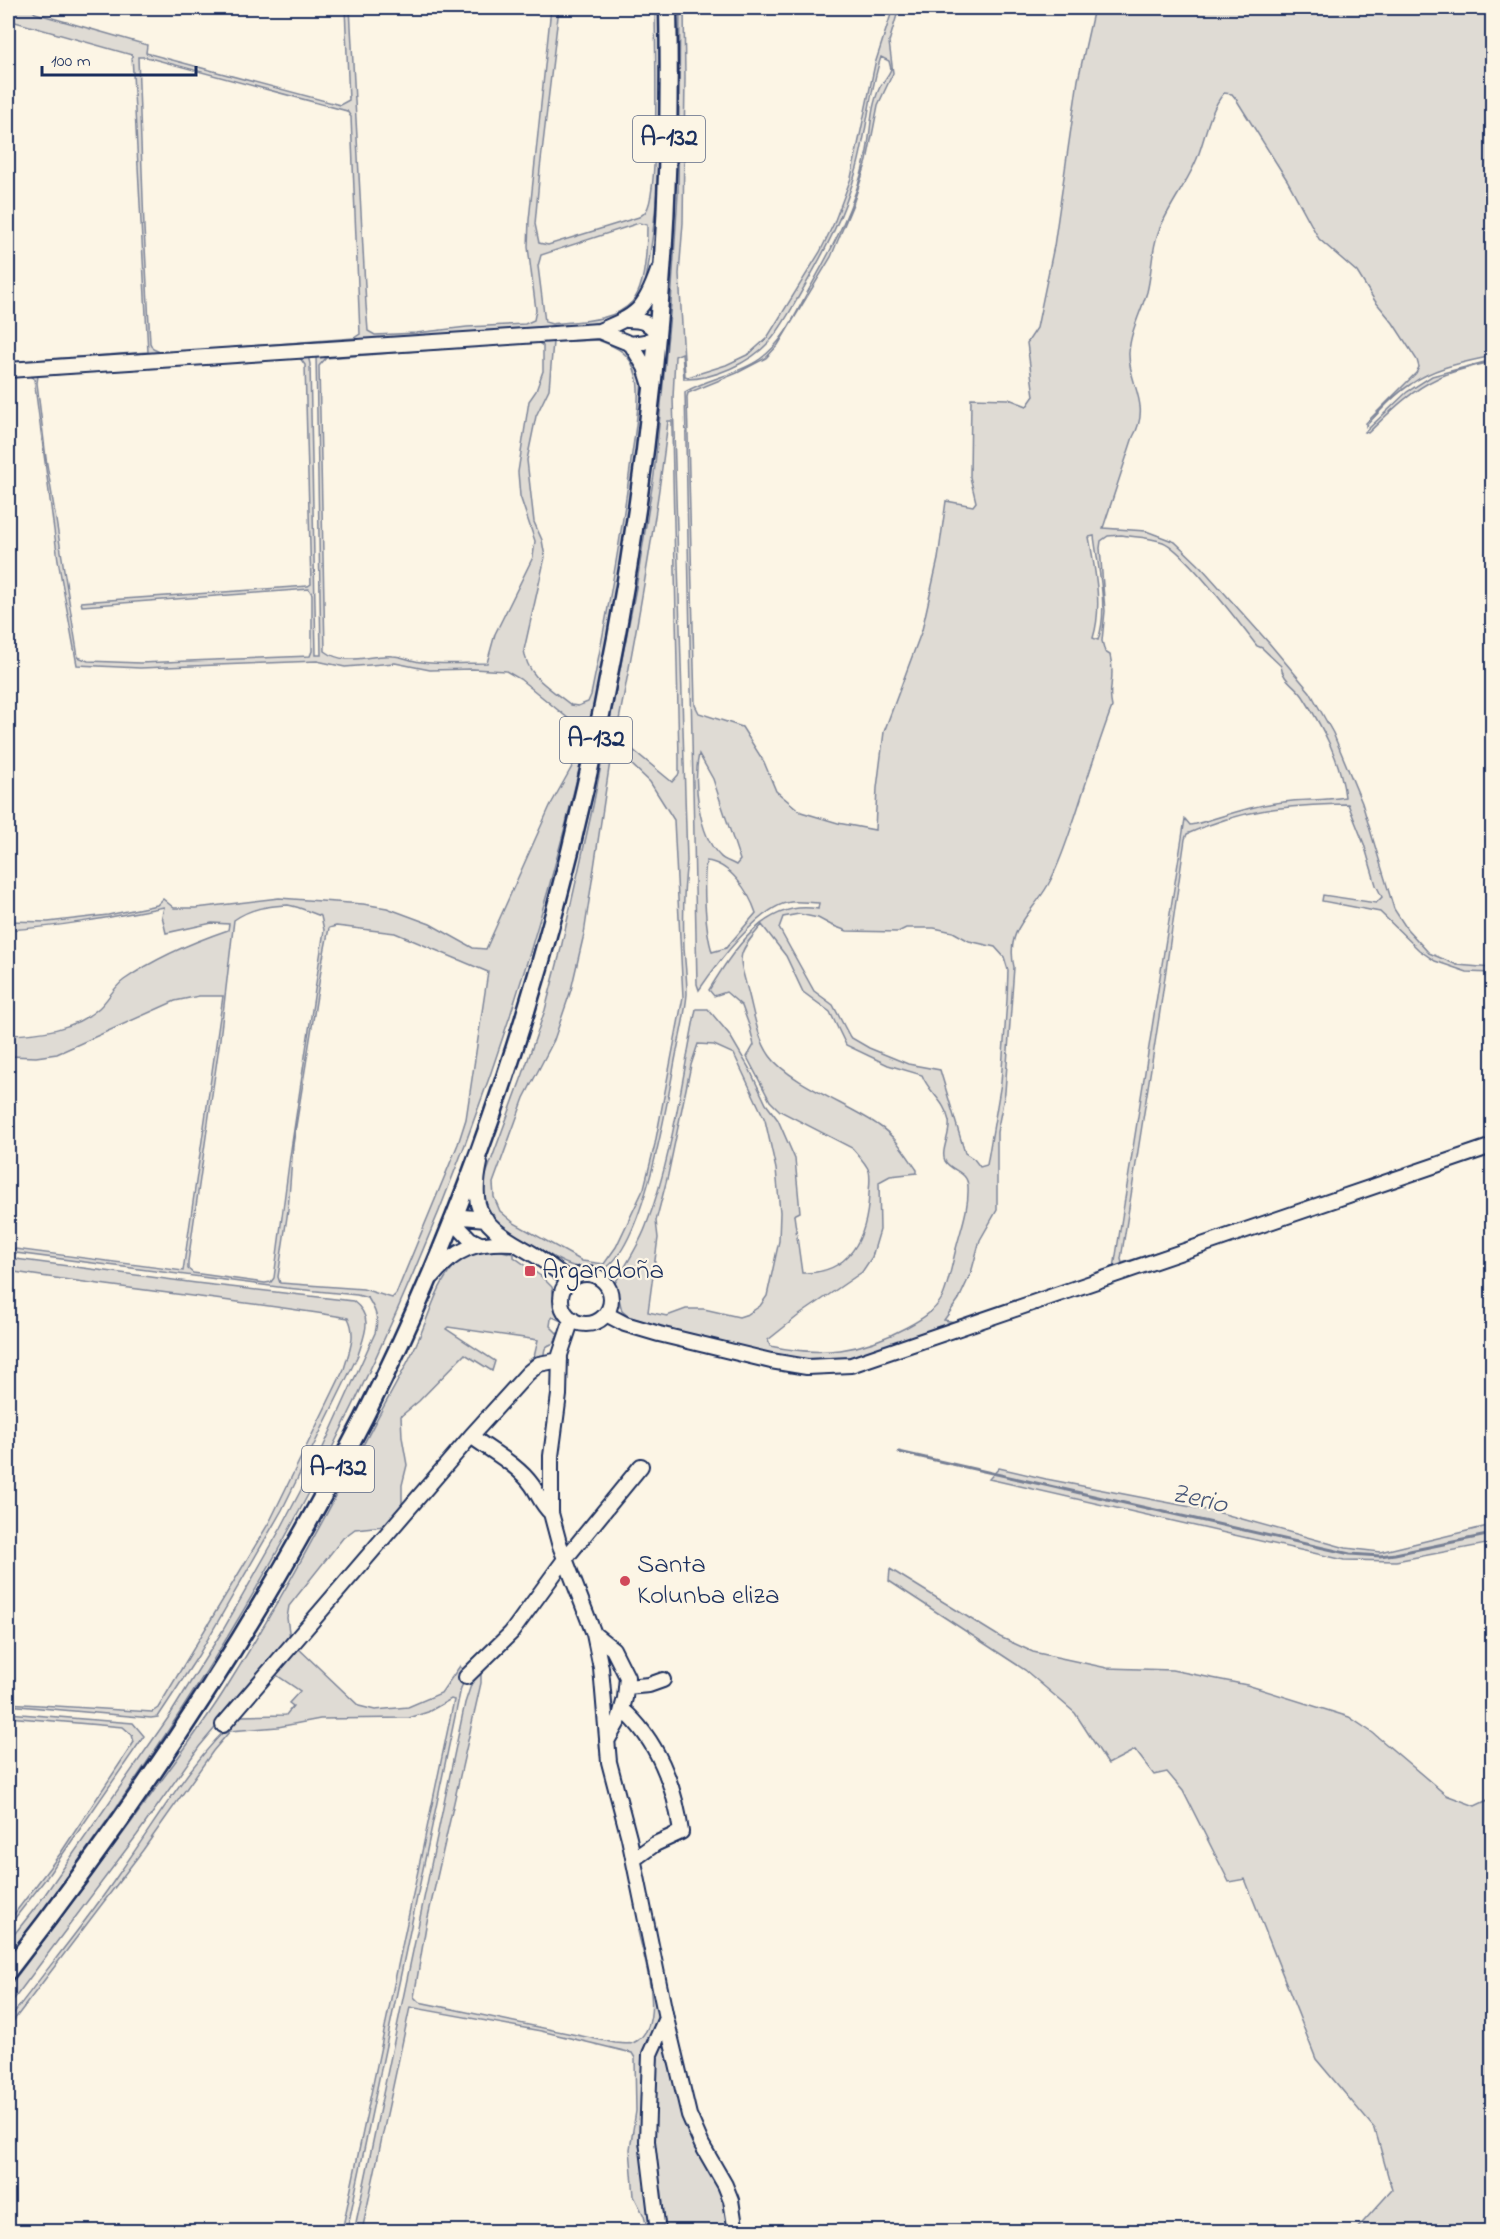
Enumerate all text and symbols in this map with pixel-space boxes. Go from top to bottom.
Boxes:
scale bar [42,39,196,77]
text: 100 m [51,49,91,75]
road number: A-132 [633,116,705,162]
road number: A-132 [560,717,632,763]
place label: Argandoña [542,1252,664,1291]
marker: Argandoña [523,1264,537,1278]
road number: A-132 [302,1446,374,1492]
water label: Zerio [1167,1474,1233,1527]
place label: Santa Kolunba eliza [637,1546,780,1616]
marker: Santa Kolunba eliza [618,1574,632,1588]

